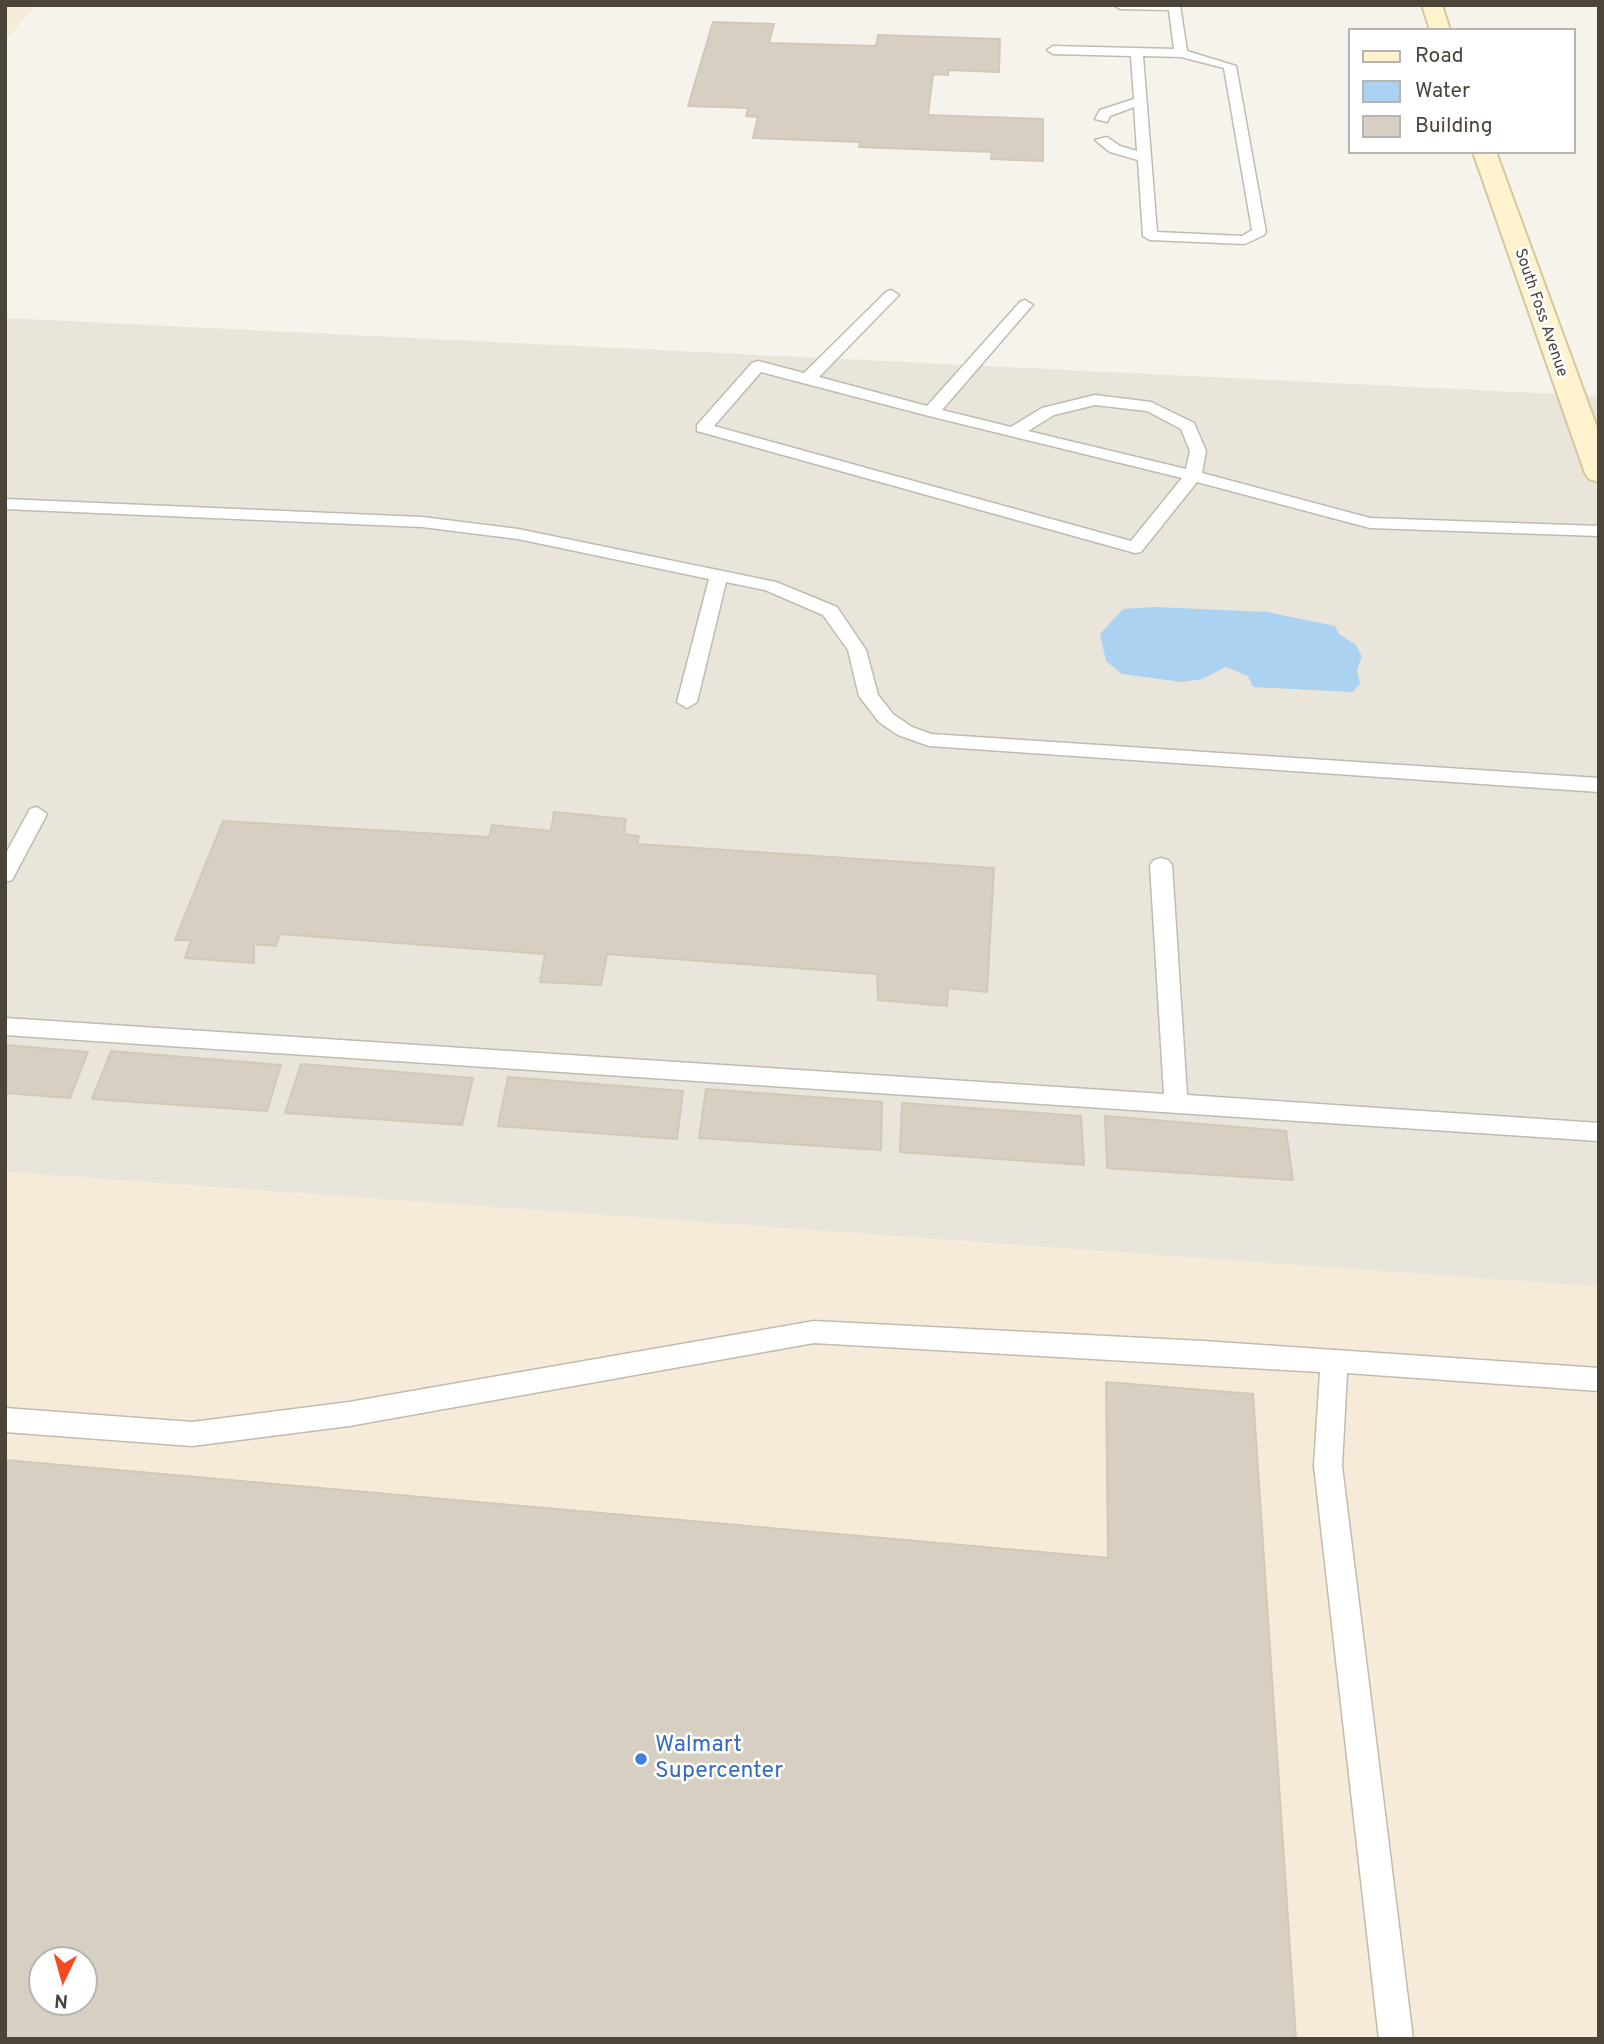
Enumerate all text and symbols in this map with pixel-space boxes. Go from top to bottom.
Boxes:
legend [1348,28,1576,154]
text: Road [1415,43,1464,70]
text: Water [1415,78,1470,105]
text: Building [1415,113,1493,140]
street label: South Foss Avenue [1509,246,1571,380]
place label: Walmart Supercenter [655,1732,783,1786]
marker: Walmart Supercenter [633,1751,649,1767]
north arrow [28,1946,98,2016]
text: N [53,1987,69,2012]

